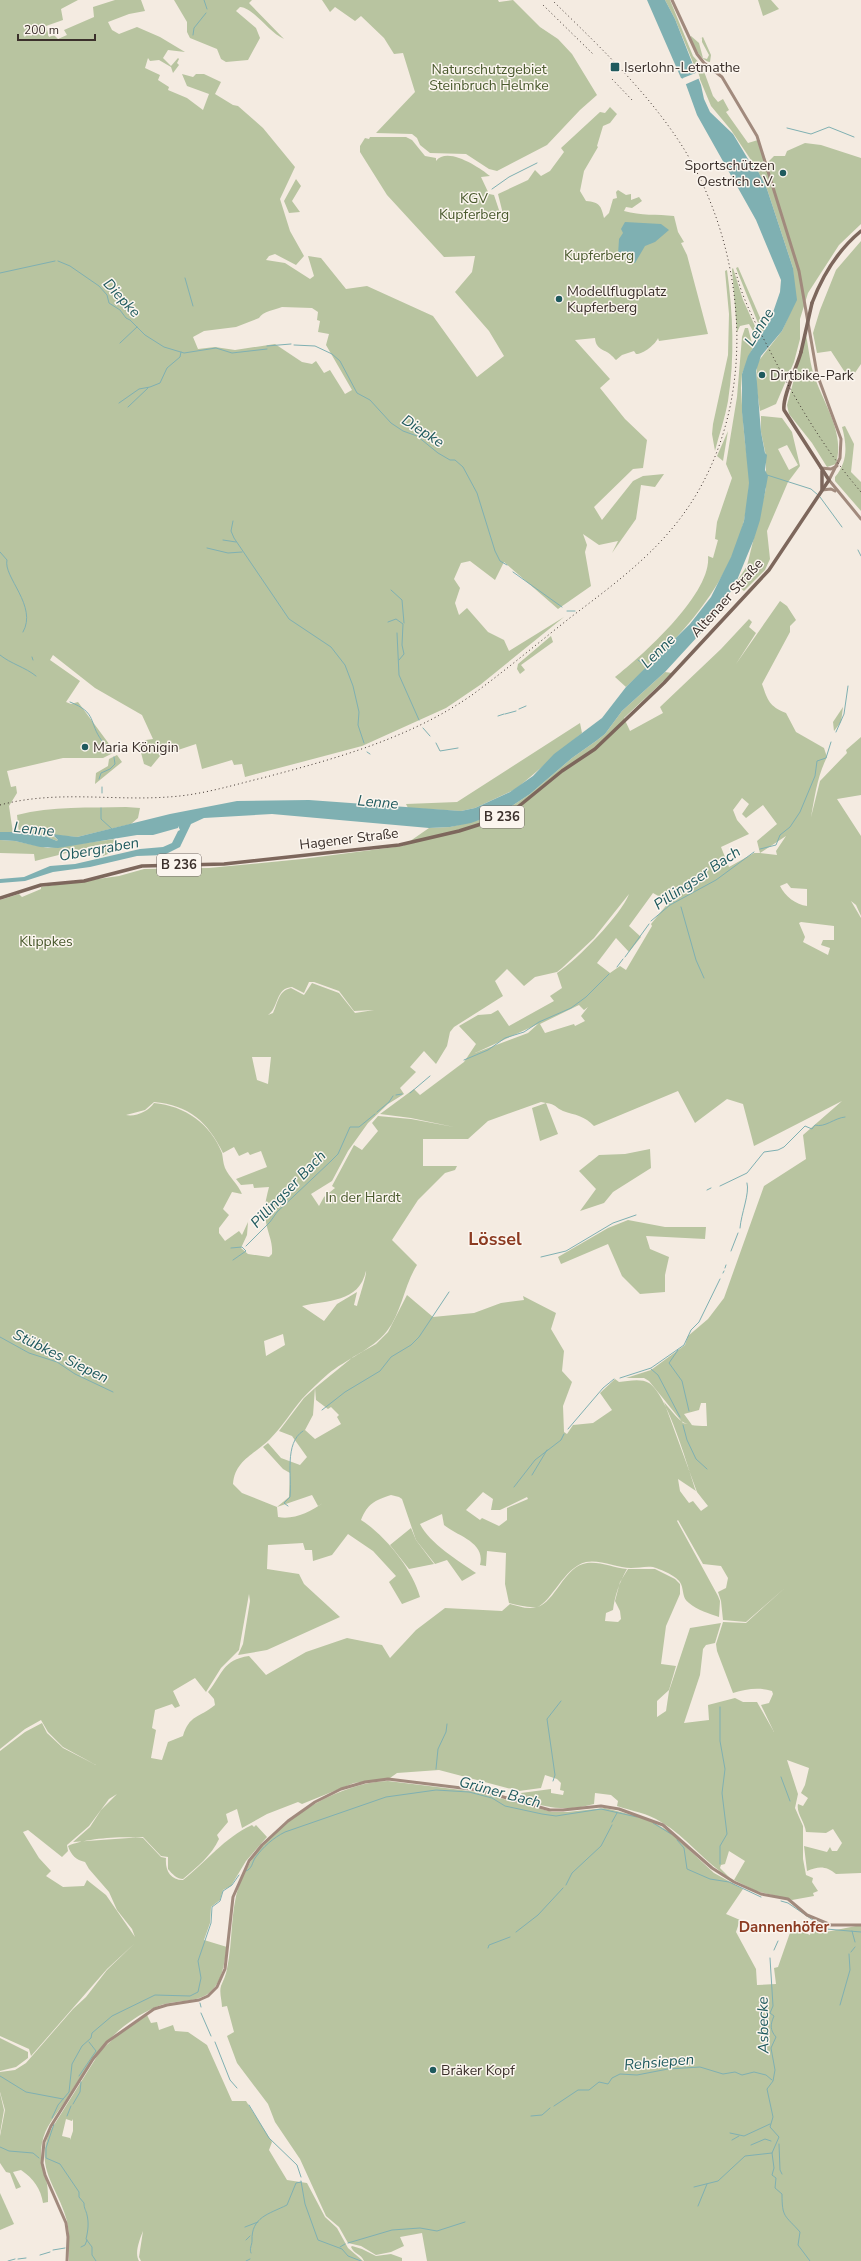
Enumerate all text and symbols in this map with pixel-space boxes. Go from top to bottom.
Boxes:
scale bar [18,16,95,42]
text: 200 m [24,22,59,38]
place label: Iserlohn-Letmathe [624,58,740,77]
park label: Naturschutzgebiet Steinbruch Helmke [429,60,549,95]
marker: Iserlohn-Letmathe [609,61,621,73]
place label: Sportschützen Oestrich e.V. [684,156,775,191]
marker: Sportschützen Oestrich e.V. [778,168,788,178]
park label: KGV Kupferberg [439,189,509,224]
park label: Kupferberg [564,246,634,265]
water label: Diepke [99,274,145,322]
place label: Modellflugplatz Kupferberg [567,282,667,317]
marker: Modellflugplatz Kupferberg [554,294,564,304]
water label: Lenne [740,304,778,350]
place label: Dirtbike-Park [770,366,855,385]
marker: Dirtbike-Park [757,370,767,380]
water label: Diepke [398,410,448,452]
street label: Altenaer Straße [687,555,767,641]
water label: Lenne [636,629,680,673]
place label: Maria Königin [93,738,179,757]
marker: Maria Königin [80,742,90,752]
water label: Lenne [357,790,399,814]
road number: B 236 [480,806,524,828]
water label: Lenne [13,817,55,841]
street label: Hagener Straße [298,823,400,855]
water label: Obergraben [57,832,141,866]
water label: Pillingser Bach [650,842,744,914]
road number: B 236 [157,854,201,876]
park label: Klippkes [19,932,73,951]
water label: Pillingser Bach [246,1146,330,1232]
park label: In der Hardt [325,1188,401,1207]
district label: Lössel [468,1227,522,1251]
water label: Stübkes Siepen [10,1324,112,1388]
water label: Grüner Bach [457,1771,543,1813]
district label: Dannenhöfer [739,1917,829,1937]
water label: Asbecke [753,1996,774,2055]
water label: Rehsiepen [623,2049,695,2075]
place label: Bräker Kopf [441,2061,515,2080]
marker: Bräker Kopf [428,2065,438,2075]

